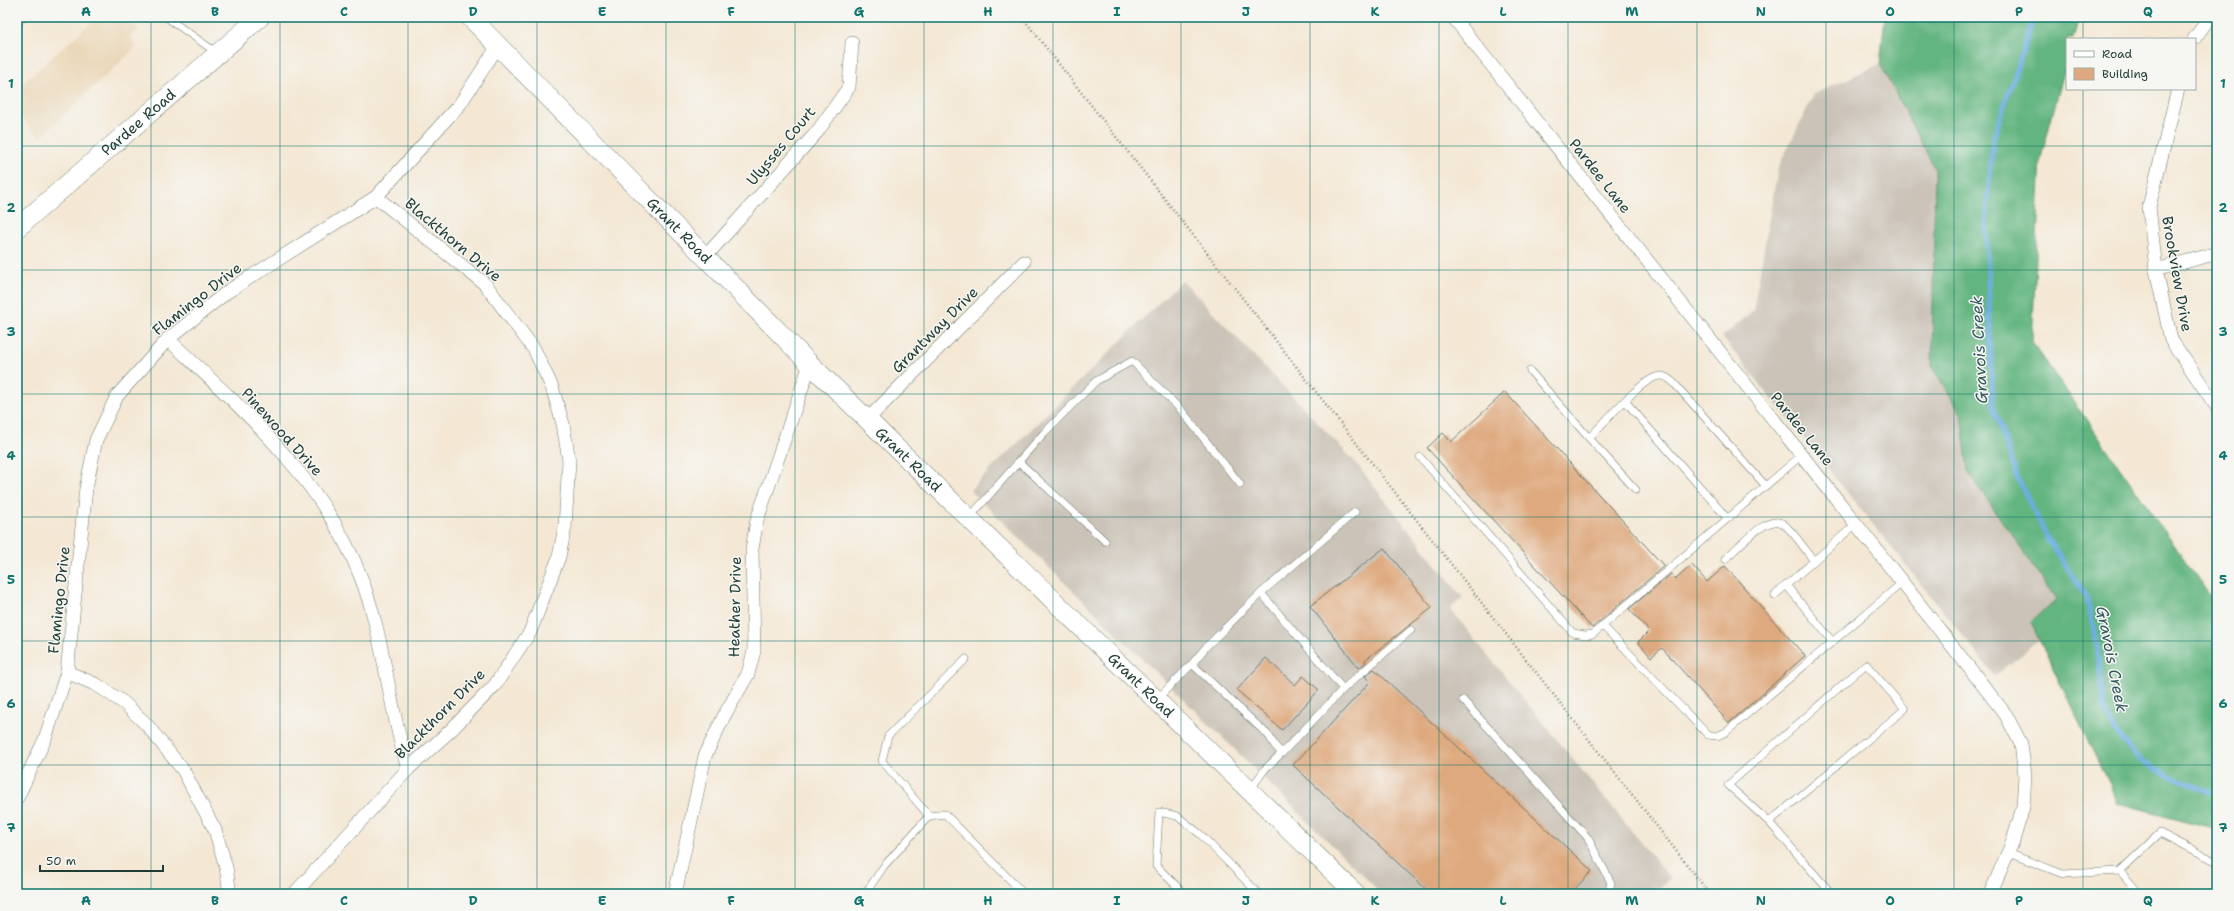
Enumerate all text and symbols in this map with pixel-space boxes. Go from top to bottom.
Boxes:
text: A [81,3,91,20]
text: B [211,3,219,20]
text: C [340,3,348,20]
text: D [468,3,478,20]
text: E [598,3,607,20]
text: F [727,3,735,20]
text: G [854,3,865,20]
text: H [983,3,993,20]
text: I [1113,3,1121,20]
text: J [1242,3,1250,20]
text: K [1371,3,1380,20]
text: L [1499,3,1507,20]
text: M [1625,3,1639,20]
text: N [1756,3,1766,20]
text: O [1885,3,1895,20]
text: P [2015,3,2023,20]
text: Q [2143,3,2153,20]
legend [2066,38,2196,90]
text: Road [2102,46,2133,62]
text: Building [2102,66,2148,82]
text: 1 [8,75,14,92]
text: 1 [2220,75,2226,92]
street label: Pardee Road [97,84,180,160]
street label: Ulysses Court [742,102,820,190]
street label: Pardee Lane [1564,134,1636,218]
street label: Grant Road [642,193,717,268]
street label: Blackthorn Drive [400,194,506,286]
text: 2 [6,199,16,216]
text: 2 [2218,199,2228,216]
street label: Brookview Drive [2157,215,2197,333]
street label: Flamingo Drive [148,258,246,340]
street label: Grantway Drive [887,282,983,378]
water label: Gravois Creek [1966,296,1992,404]
text: 3 [6,323,16,340]
text: 3 [2218,323,2228,340]
street label: Pinewood Drive [237,383,327,481]
street label: Pardee Lane [1766,388,1838,470]
street label: Grant Road [871,423,946,497]
text: 4 [6,447,16,464]
text: 4 [2218,447,2228,464]
street label: Flamingo Drive [43,545,75,655]
street label: Heather Drive [724,556,746,658]
text: 5 [7,571,15,588]
text: 5 [2219,571,2227,588]
water label: Gravois Creek [2091,604,2133,714]
street label: Grant Road [1103,648,1179,722]
street label: Blackthorn Drive [390,664,490,764]
text: 6 [6,695,16,712]
text: 6 [2218,695,2228,712]
text: 7 [6,819,16,836]
text: 7 [2218,819,2228,836]
scale bar [40,847,163,873]
text: 50 m [46,853,76,869]
text: A [81,892,91,909]
text: B [211,892,219,909]
text: C [340,892,348,909]
text: D [468,892,478,909]
text: E [598,892,607,909]
text: F [727,892,735,909]
text: G [854,892,865,909]
text: H [983,892,993,909]
text: I [1113,892,1121,909]
text: J [1242,892,1250,909]
text: K [1371,892,1380,909]
text: L [1499,892,1507,909]
text: M [1625,892,1639,909]
text: N [1756,892,1766,909]
text: O [1885,892,1895,909]
text: P [2015,892,2023,909]
text: Q [2143,892,2153,909]

